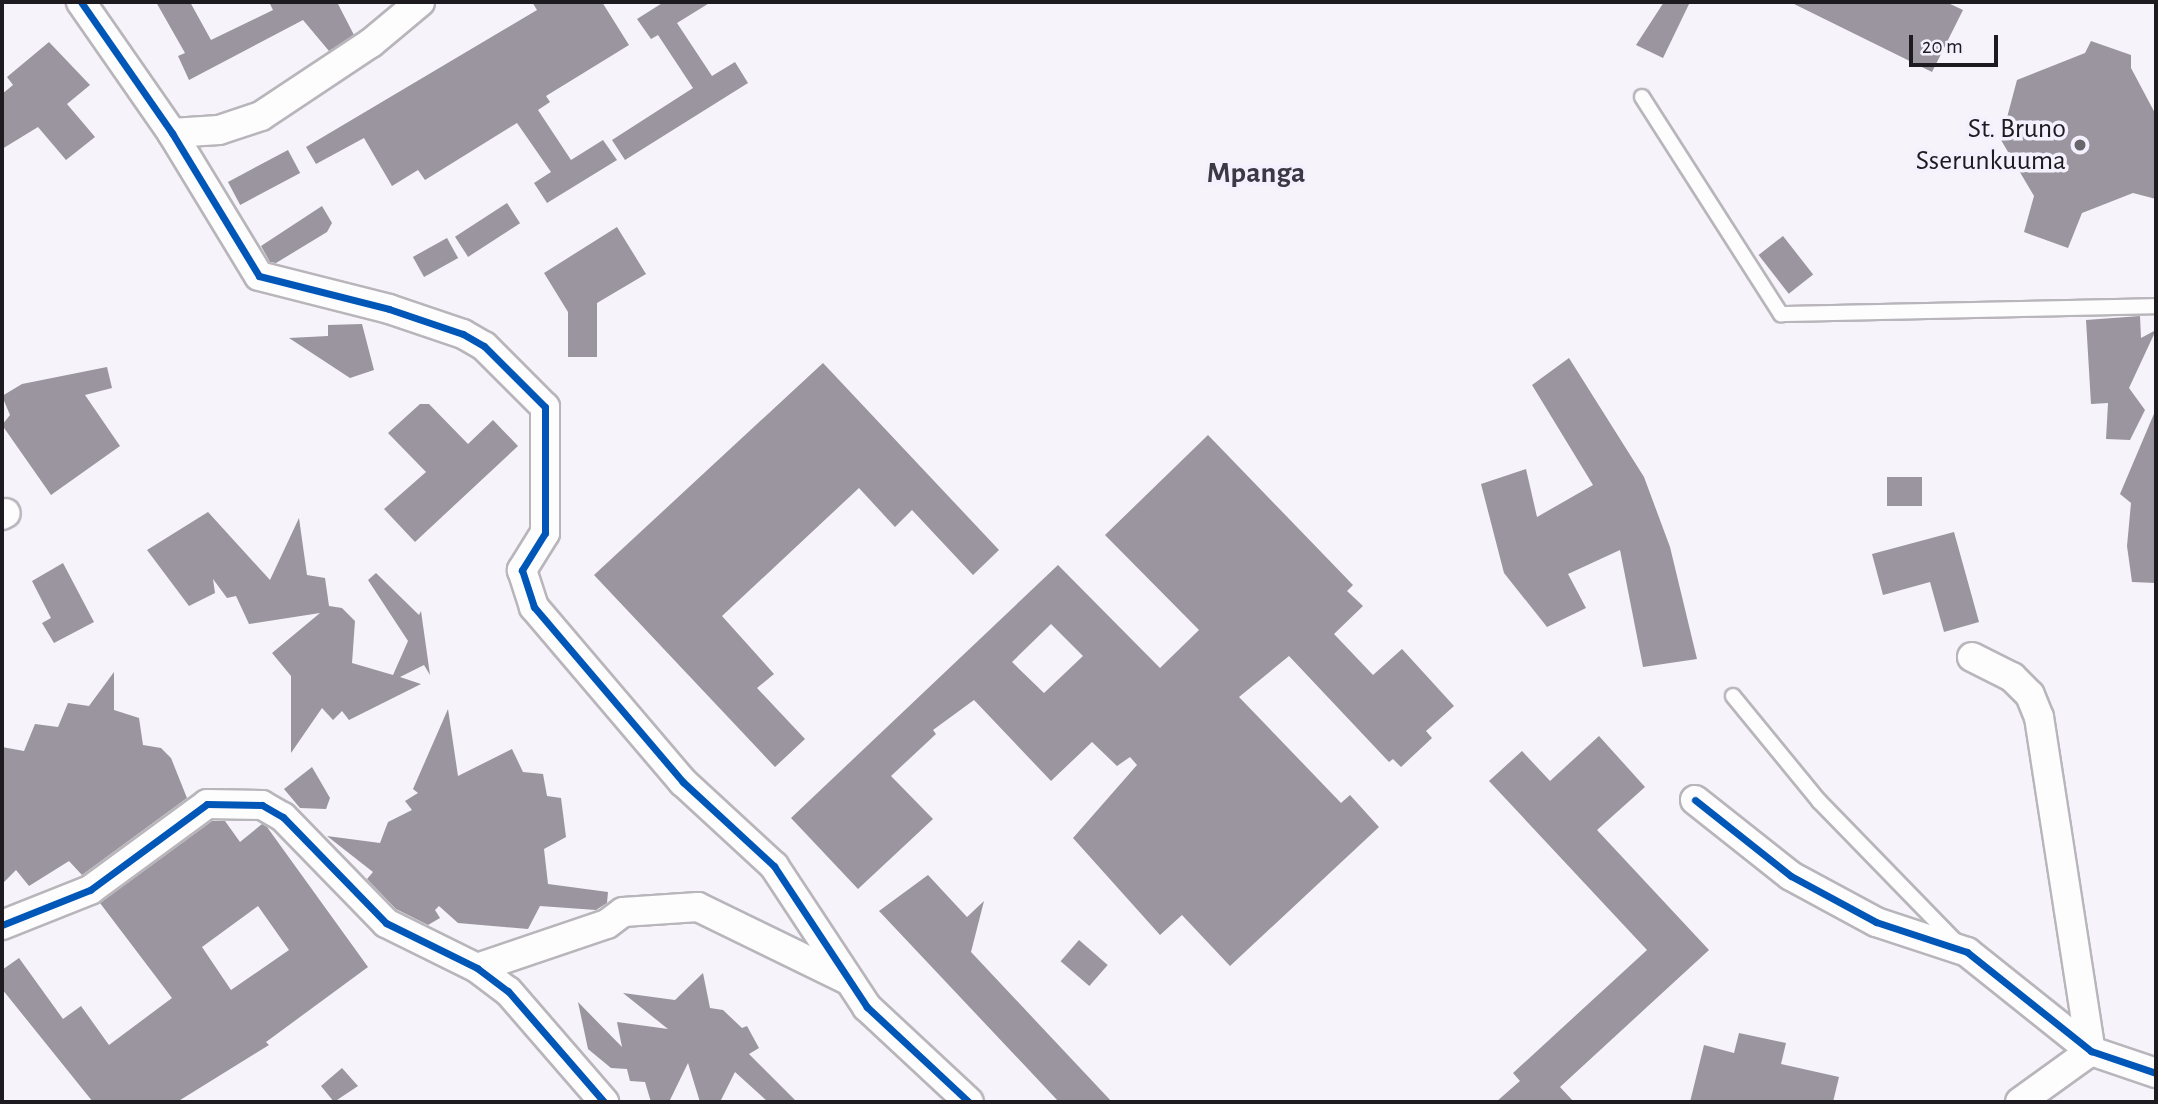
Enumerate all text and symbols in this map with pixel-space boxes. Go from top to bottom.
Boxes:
scale bar [1913,21,2002,65]
text: 20 m [1922,36,1963,57]
place label: St. Bruno Sserunkuuma [1916,112,2066,178]
marker: St. Bruno Sserunkuuma [2072,137,2088,153]
district label: Mpanga [1207,155,1305,191]

